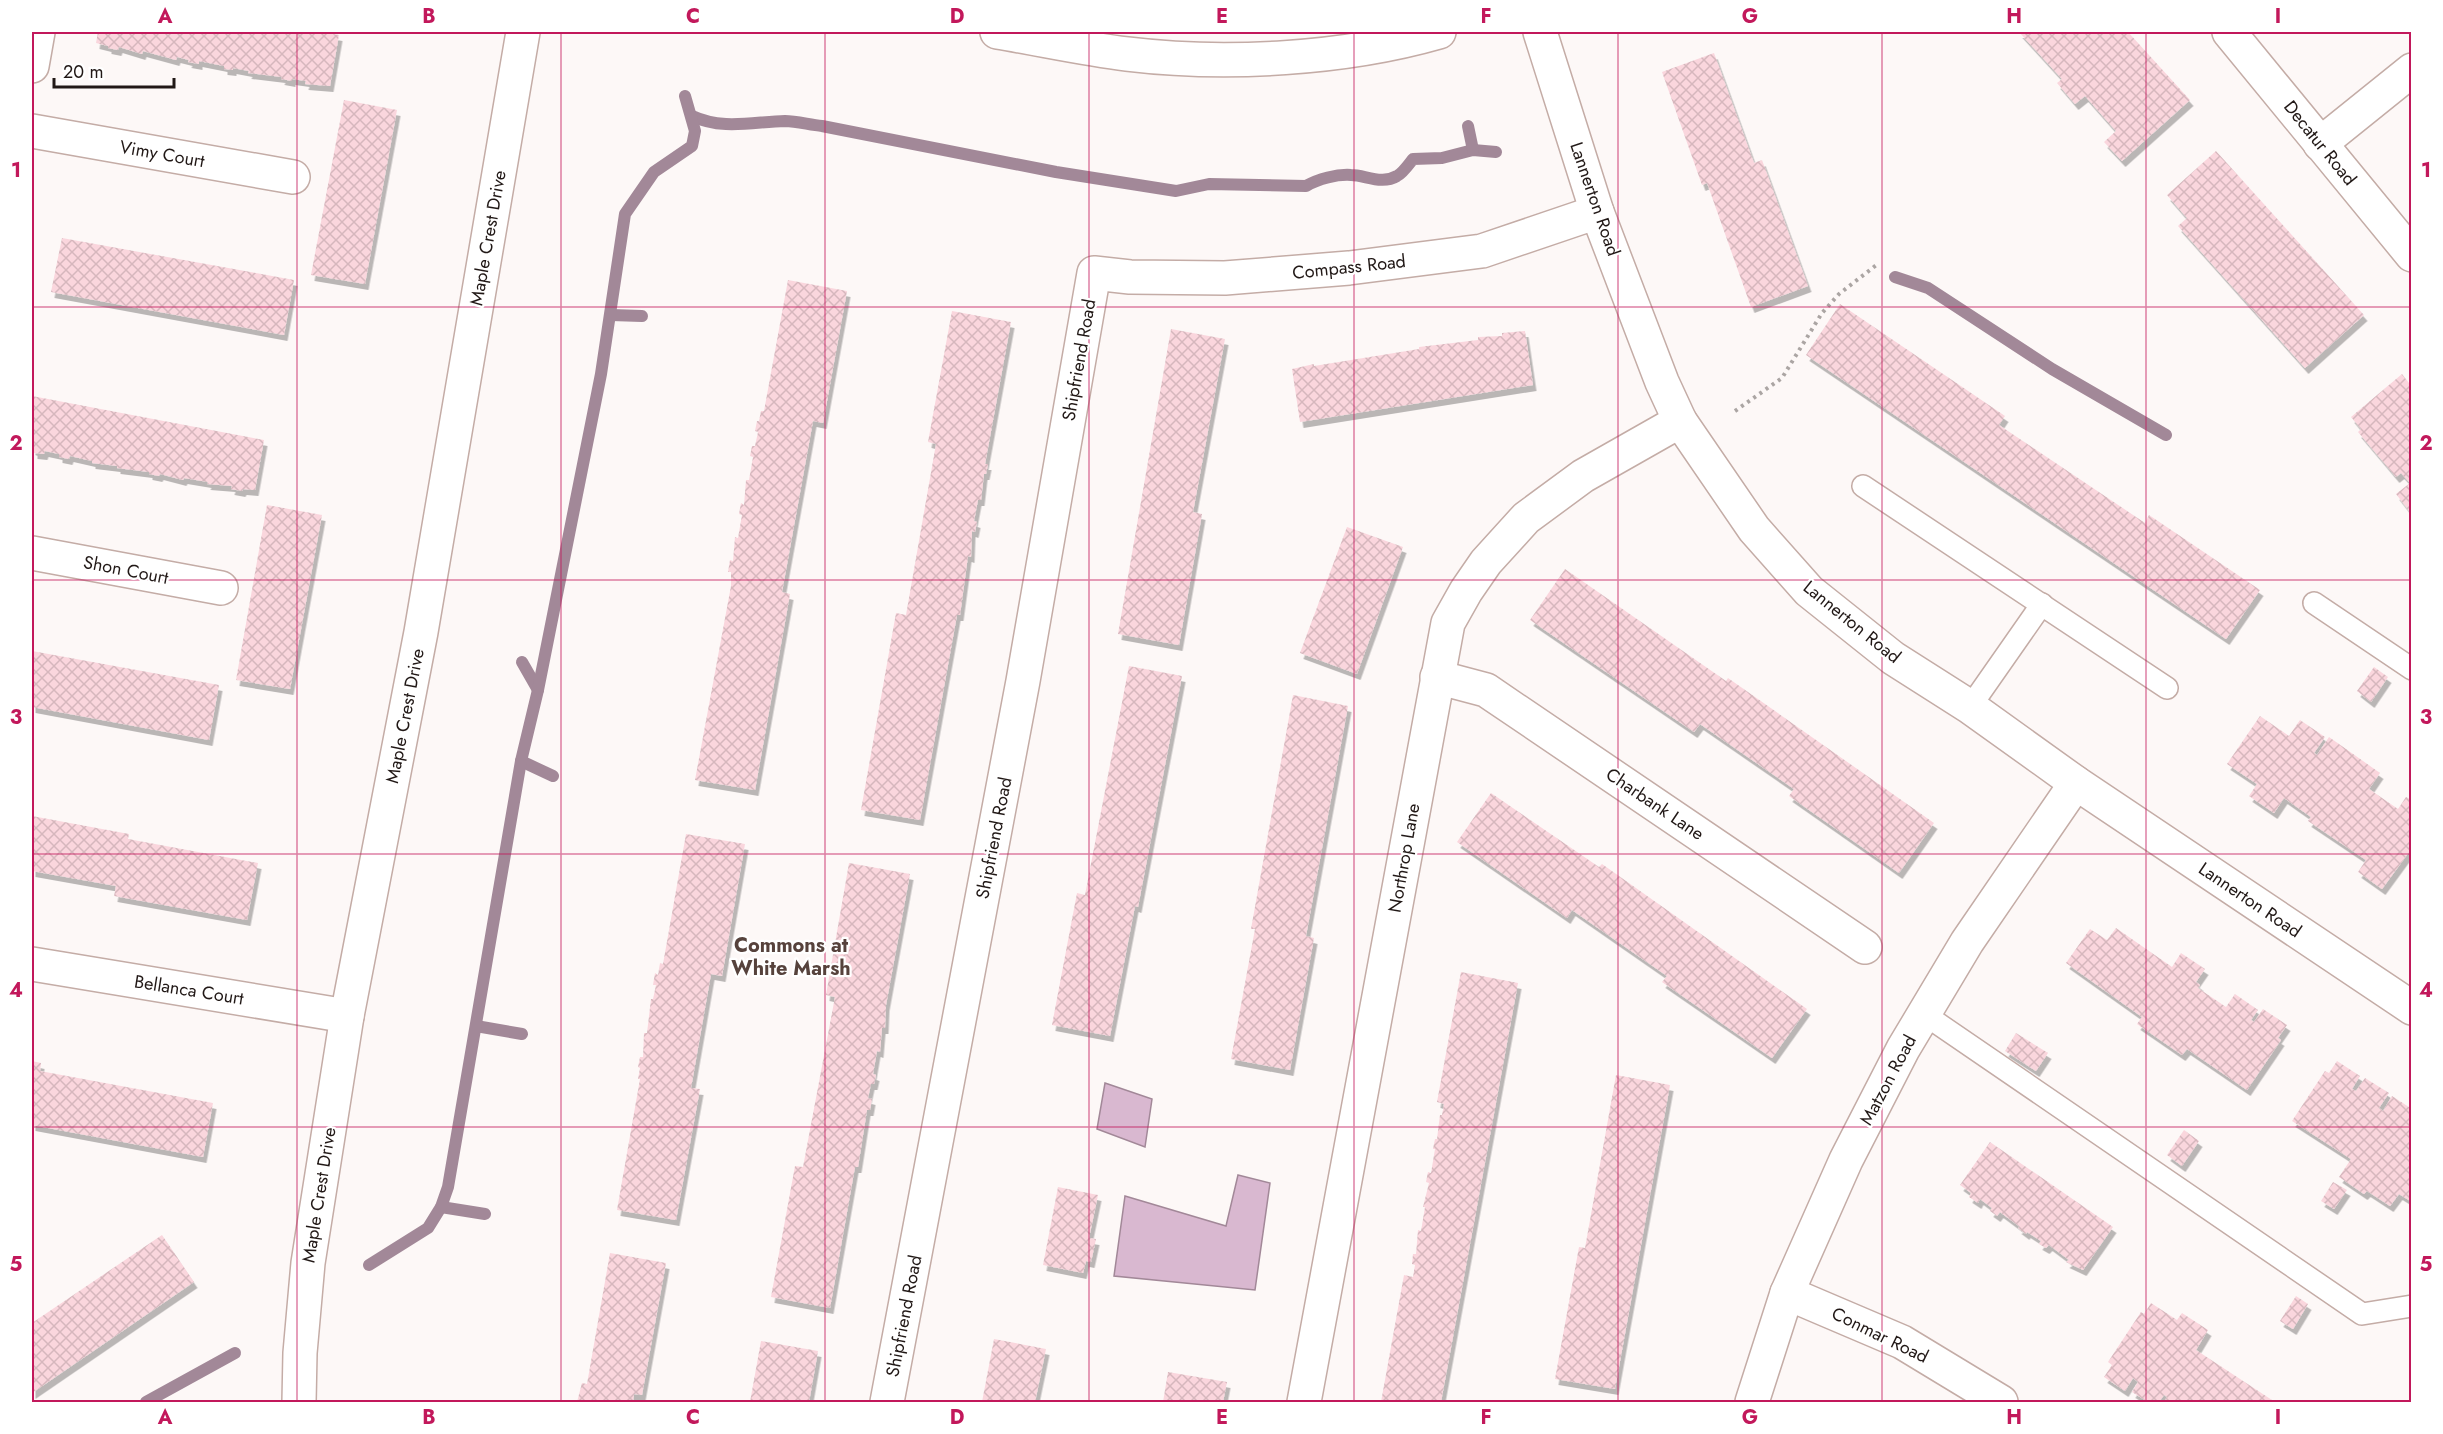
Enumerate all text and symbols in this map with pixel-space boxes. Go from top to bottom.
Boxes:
text: A [157,2,173,31]
text: B [422,2,436,31]
text: C [686,2,700,31]
text: D [950,2,964,31]
text: E [1216,2,1228,31]
text: F [1480,2,1492,31]
text: G [1742,2,1758,31]
text: H [2006,2,2022,31]
text: I [2275,2,2281,31]
scale bar [54,51,174,89]
text: 20 m [63,59,103,85]
street label: Decatur Road [2278,95,2362,191]
street label: Vimy Court [117,134,207,174]
street label: Lannerton Road [1563,139,1627,259]
text: 1 [11,156,21,185]
text: 1 [2421,156,2431,185]
street label: Maple Crest Drive [463,168,513,308]
street label: Compass Road [1291,248,1407,286]
street label: Shipfriend Road [1055,297,1103,423]
text: 2 [9,429,23,458]
text: 2 [2419,429,2433,458]
street label: Shon Court [81,549,171,591]
street label: Lannerton Road [1798,574,1906,670]
street label: Maple Crest Drive [379,646,431,786]
text: 3 [10,703,22,732]
text: 3 [2420,703,2432,732]
street label: Charbank Lane [1601,761,1709,847]
street label: Shipfriend Road [969,775,1019,901]
street label: Northrop Lane [1382,801,1426,915]
street label: Lannerton Road [2193,856,2307,944]
district label: Commons at White Marsh [731,931,851,983]
street label: Bellanca Court [132,969,246,1012]
text: 4 [9,976,23,1005]
text: 4 [2419,976,2433,1005]
street label: Matzon Road [1853,1030,1923,1130]
street label: Maple Crest Drive [295,1125,343,1265]
text: 5 [10,1250,23,1279]
text: 5 [2420,1250,2433,1279]
street label: Shipfriend Road [879,1253,929,1379]
street label: Conmar Road [1827,1300,1933,1370]
text: A [157,1403,173,1432]
text: B [422,1403,436,1432]
text: C [686,1403,700,1432]
text: D [950,1403,964,1432]
text: E [1216,1403,1228,1432]
text: F [1480,1403,1492,1432]
text: G [1742,1403,1758,1432]
text: H [2006,1403,2022,1432]
text: I [2275,1403,2281,1432]

